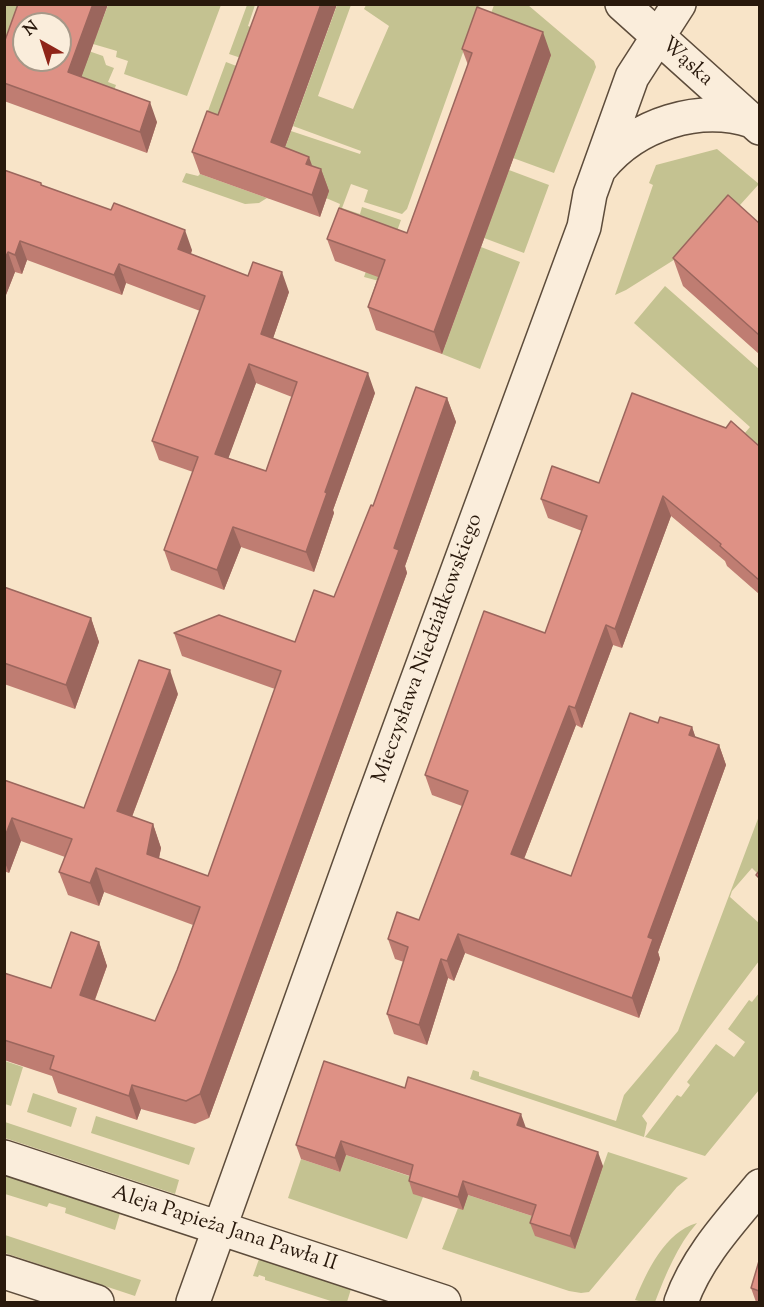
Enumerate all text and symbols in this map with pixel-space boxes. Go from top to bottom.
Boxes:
north arrow [12,12,72,72]
text: N [19,16,44,42]
street label: Wąska [655,33,717,93]
street label: Mieczysława Niedziałkowskiego [368,511,490,787]
street label: Aleja Papieża Jana Pawła II [108,1182,340,1278]

